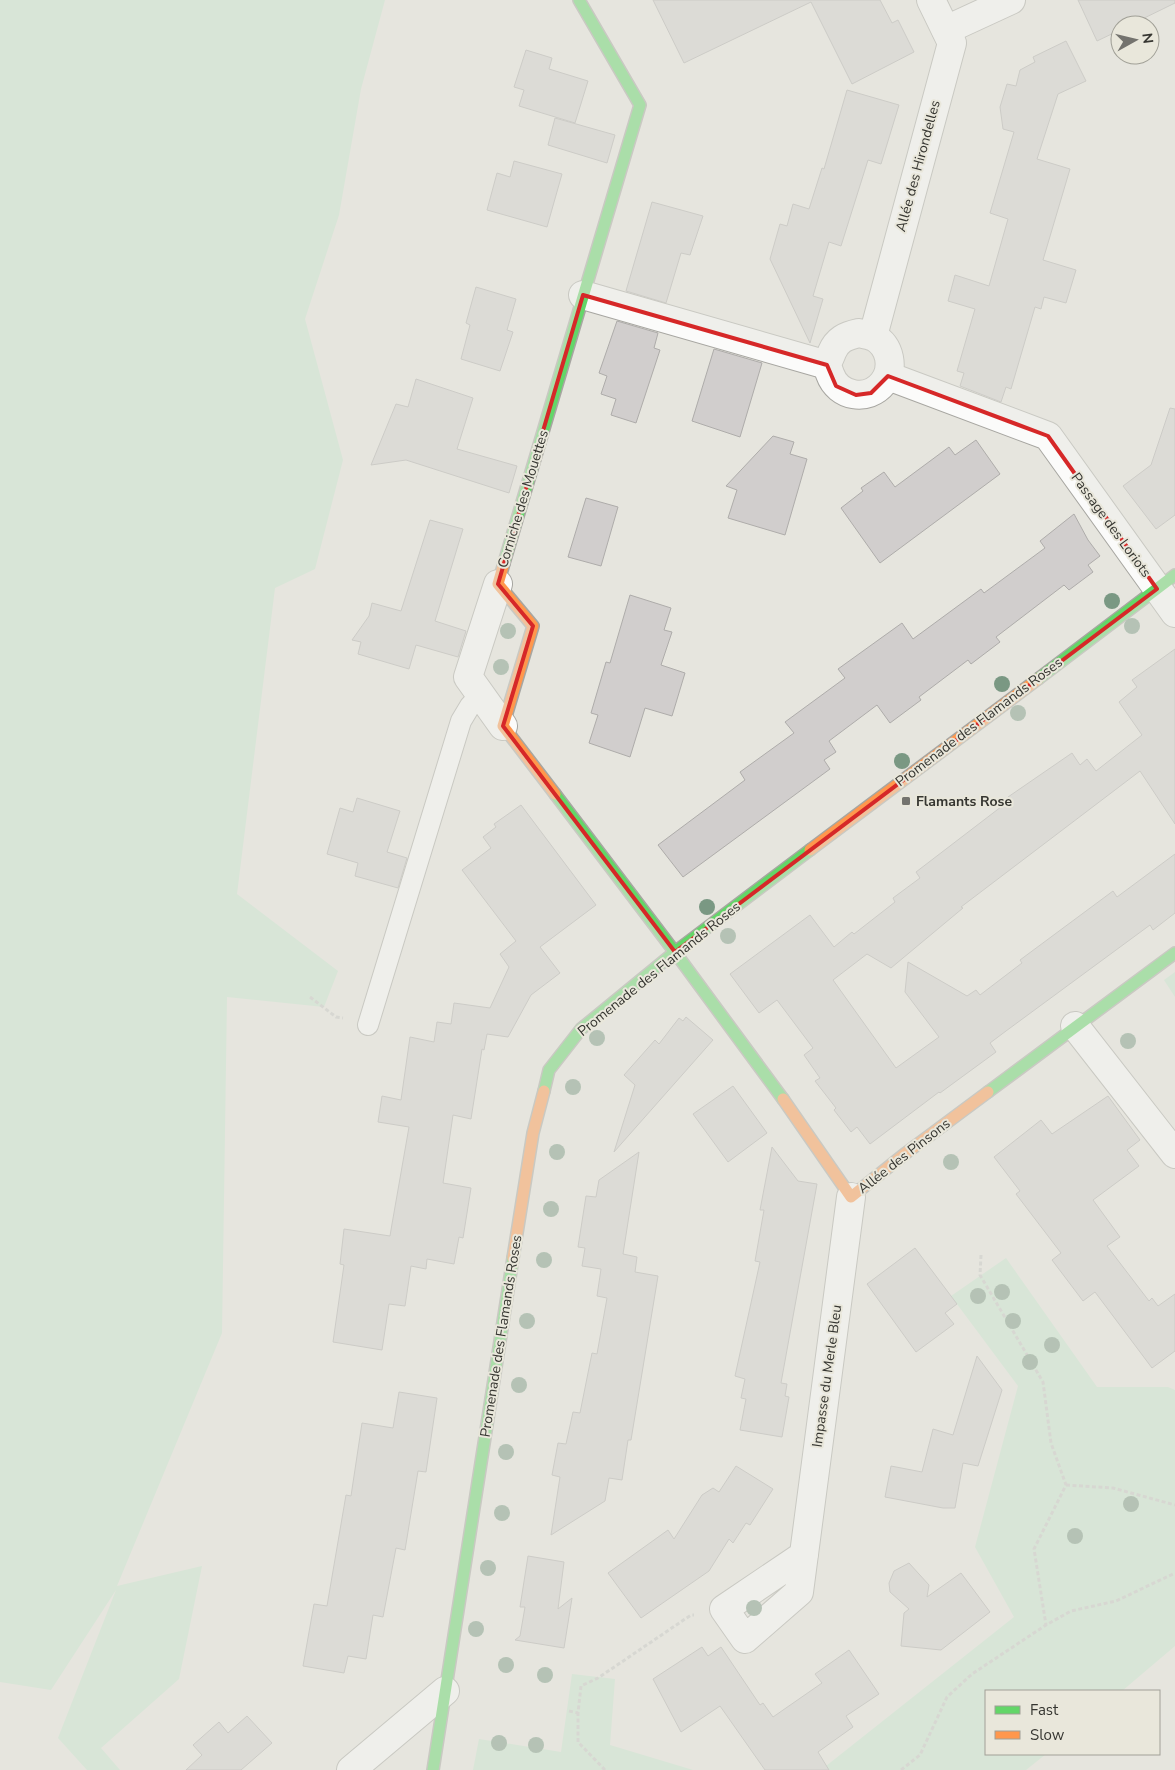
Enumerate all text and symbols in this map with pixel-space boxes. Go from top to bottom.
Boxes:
north arrow [1110,15,1160,65]
text: N [1137,32,1158,45]
street label: Allée des Hirondelles [891,98,945,234]
street label: Corniche des Mouettes [493,428,553,570]
street label: Passage des Loriots [1067,469,1156,581]
street label: Promenade des Flamands Roses [892,653,1067,791]
place label: Flamants Rose [916,792,1012,811]
marker: Flamants Rose [900,795,912,807]
street label: Promenade des Flamands Roses [574,897,745,1041]
street label: Allée des Pinsons [854,1114,954,1198]
street label: Promenade des Flamands Roses [476,1233,526,1438]
street label: Impasse du Merle Bleu [808,1304,846,1448]
legend [985,1690,1160,1755]
text: Fast [1030,1700,1059,1720]
text: Slow [1030,1725,1065,1745]

